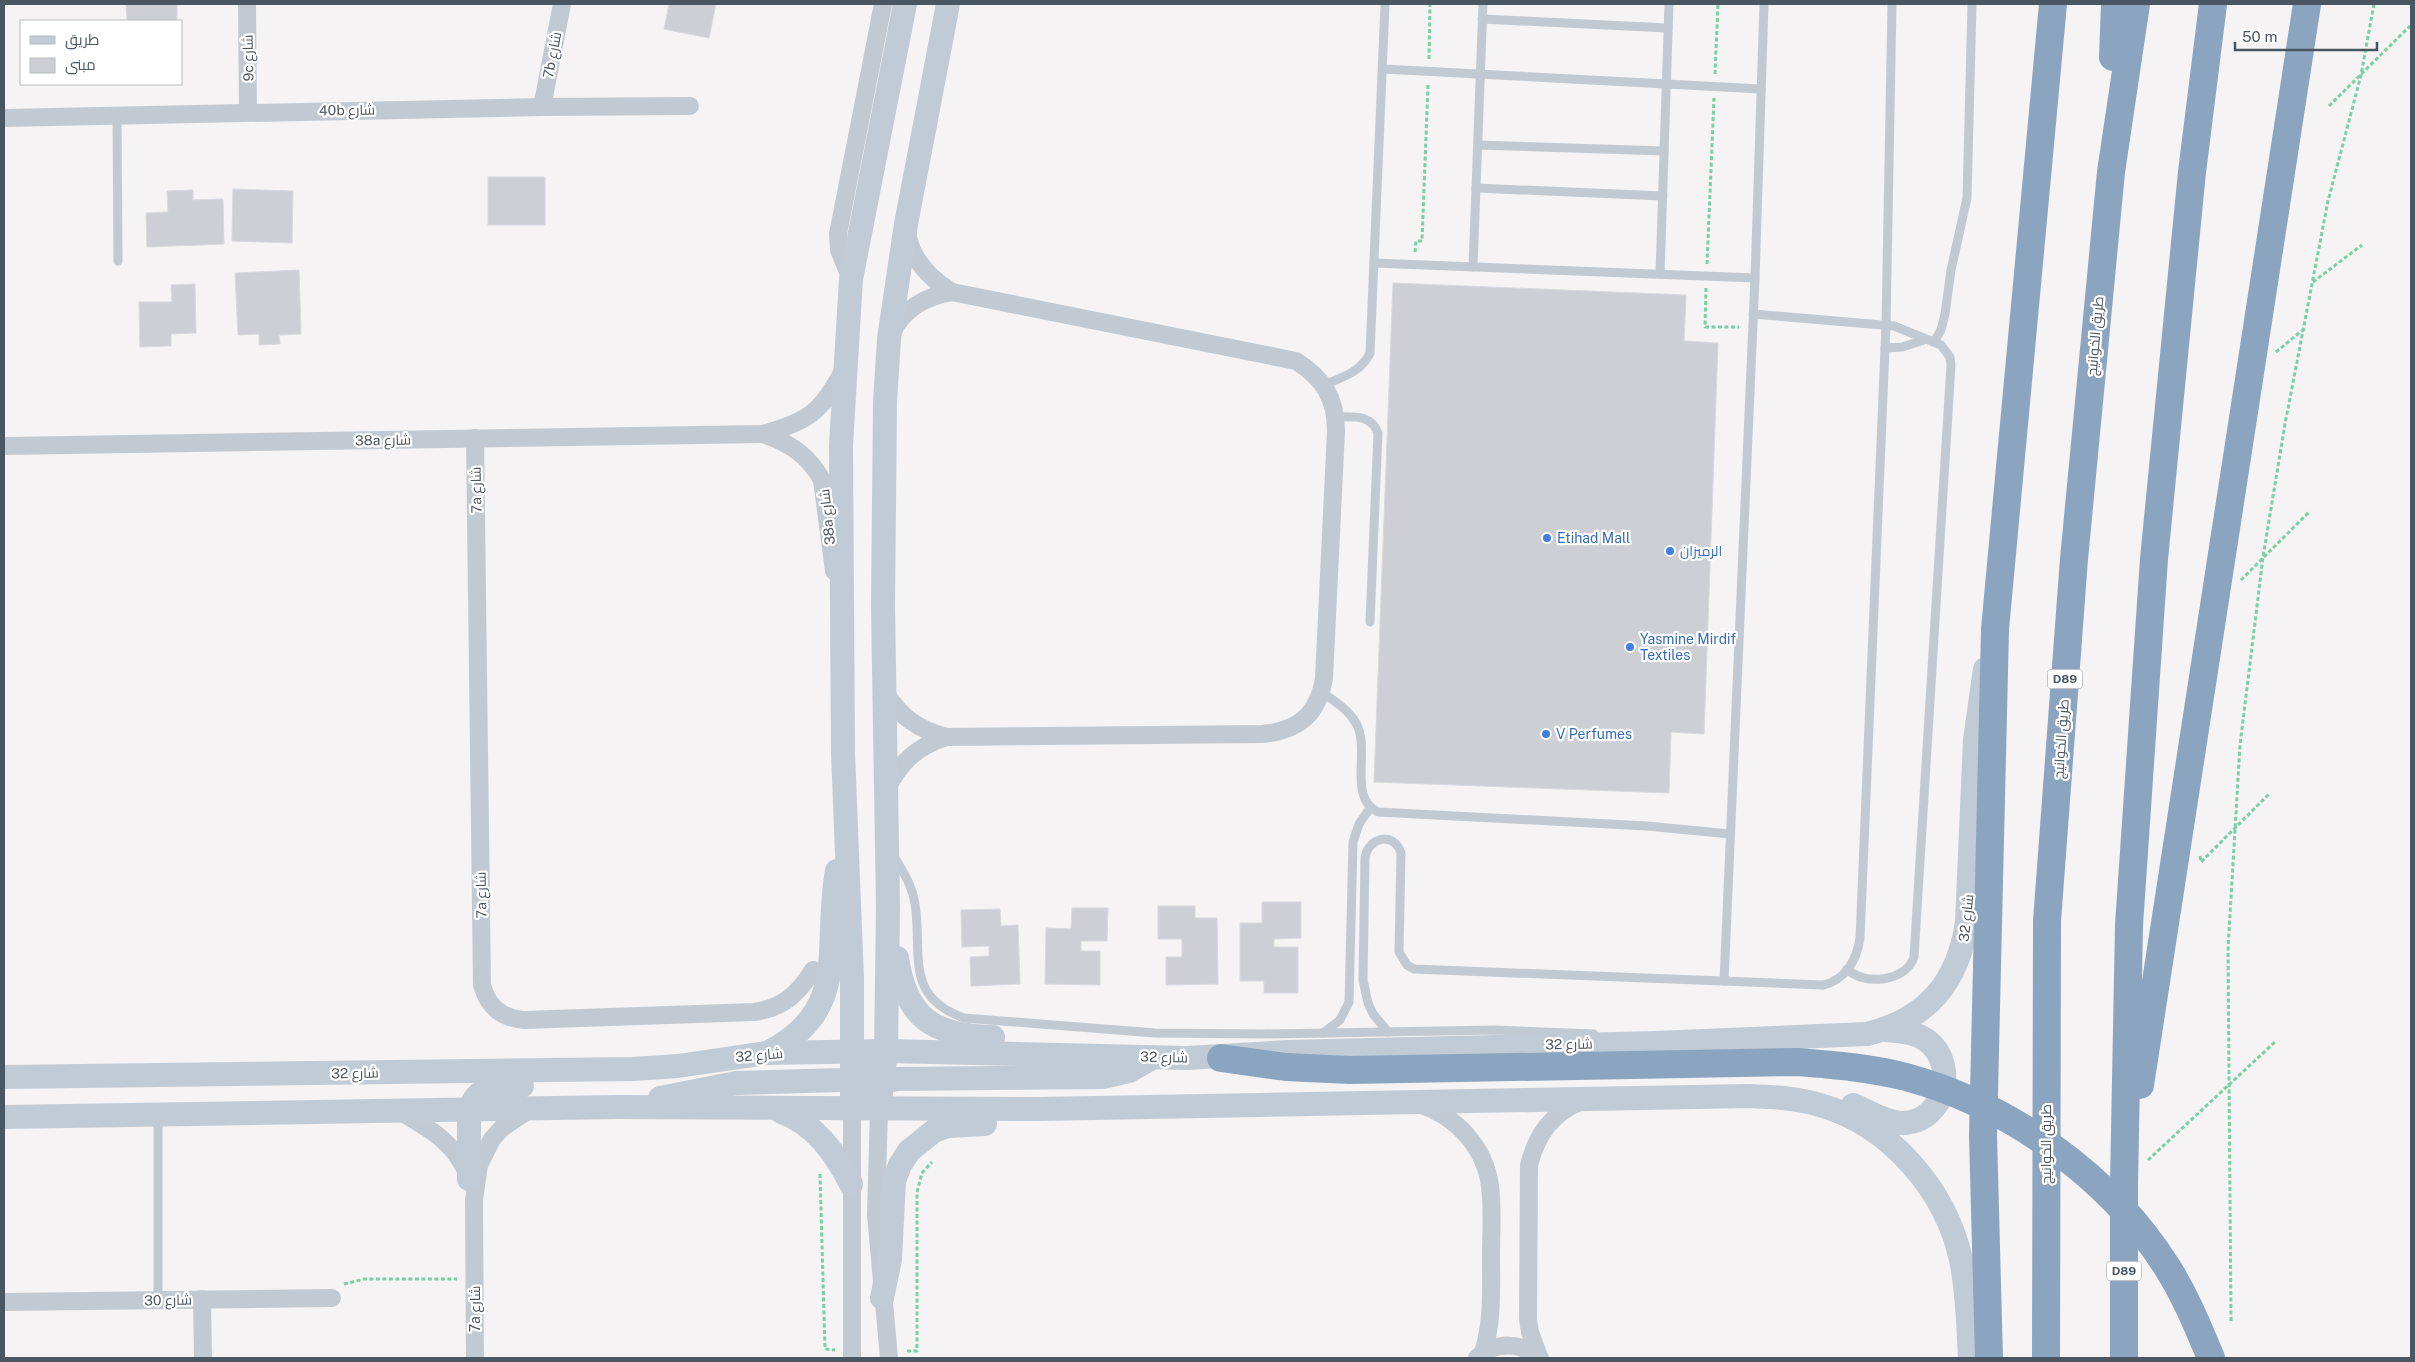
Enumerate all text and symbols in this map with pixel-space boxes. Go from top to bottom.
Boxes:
legend [20,20,182,85]
scale bar [2235,20,2378,52]
text: 50 m [2242,28,2277,45]
street label: 7b شارع [540,30,565,80]
text: طريق [65,31,99,50]
street label: 9c شارع [240,34,257,82]
text: مبنى [65,56,96,75]
street label: 40b شارع [319,102,375,119]
street label: طريق الخوانيج [2084,295,2107,377]
street label: 38a شارع [355,432,411,449]
street label: 7a شارع [468,467,485,513]
street label: 38a شارع [816,488,839,546]
place label: Etihad Mall [1557,530,1630,546]
marker: Etihad Mall [1541,532,1553,544]
place label: الرميزان [1680,543,1722,559]
marker: الرميزان [1664,545,1676,557]
place label: Yasmine Mirdif Textiles [1640,631,1737,663]
marker: Yasmine Mirdif Textiles [1624,641,1636,653]
road number: D89 [2048,670,2082,689]
street label: طريق الخوانيج [2050,699,2073,780]
place label: V Perfumes [1556,726,1632,742]
marker: V Perfumes [1540,728,1552,740]
street label: 7a شارع [473,872,490,918]
street label: شارع 32 [1956,893,1977,943]
street label: شارع 32 [1545,1036,1593,1053]
street label: شارع 32 [735,1045,784,1066]
street label: شارع 32 [1140,1049,1188,1066]
street label: شارع 32 [331,1065,379,1082]
street label: طريق الخوانيج [2038,1104,2055,1184]
road number: D89 [2106,1262,2142,1280]
street label: 7a شارع [467,1286,484,1332]
street label: شارع 30 [144,1292,192,1309]

